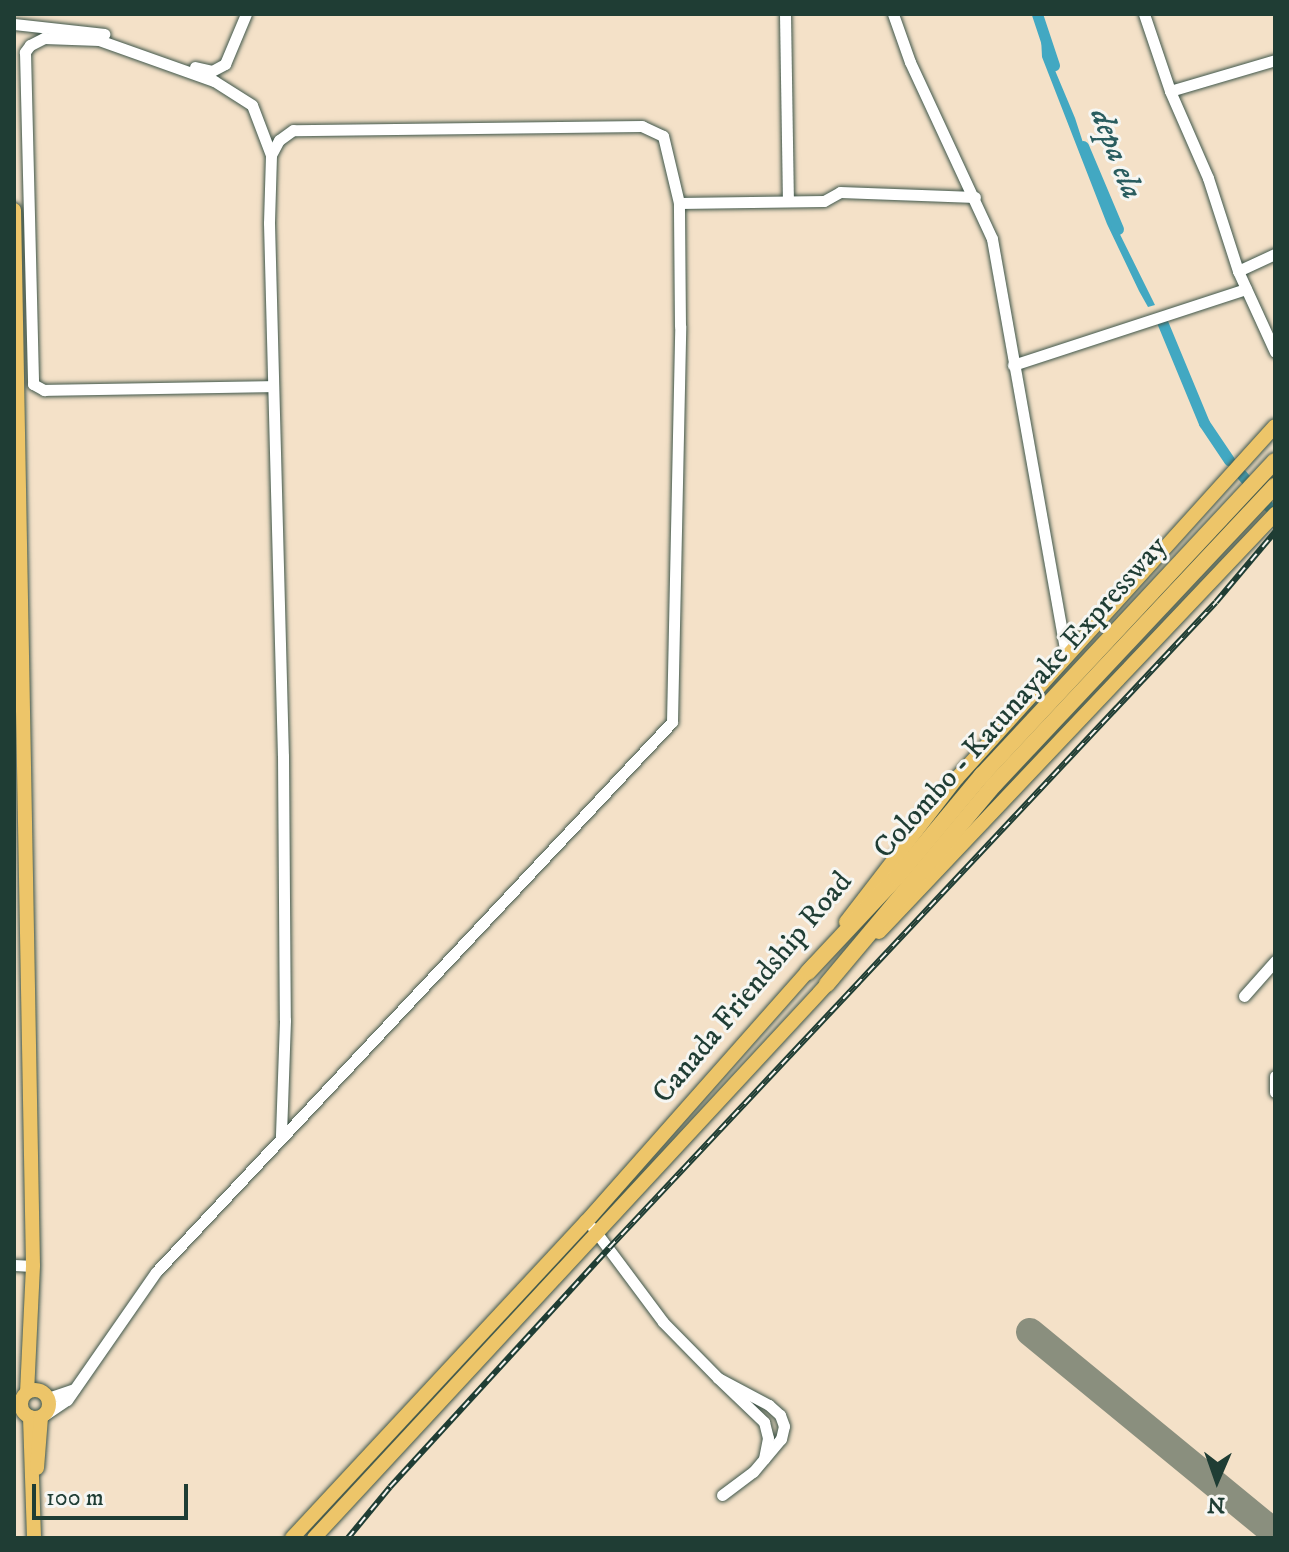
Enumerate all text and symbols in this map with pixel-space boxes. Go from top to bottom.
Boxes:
water label: depa ela [1081,103,1151,205]
street label: Colombo - Katunayake Expressway [867,529,1175,867]
street label: Canada Friendship Road [646,865,860,1111]
north arrow [1177,1440,1257,1520]
scale bar [36,1468,192,1518]
text: 100 m [46,1483,104,1513]
text: N [1207,1491,1226,1518]

